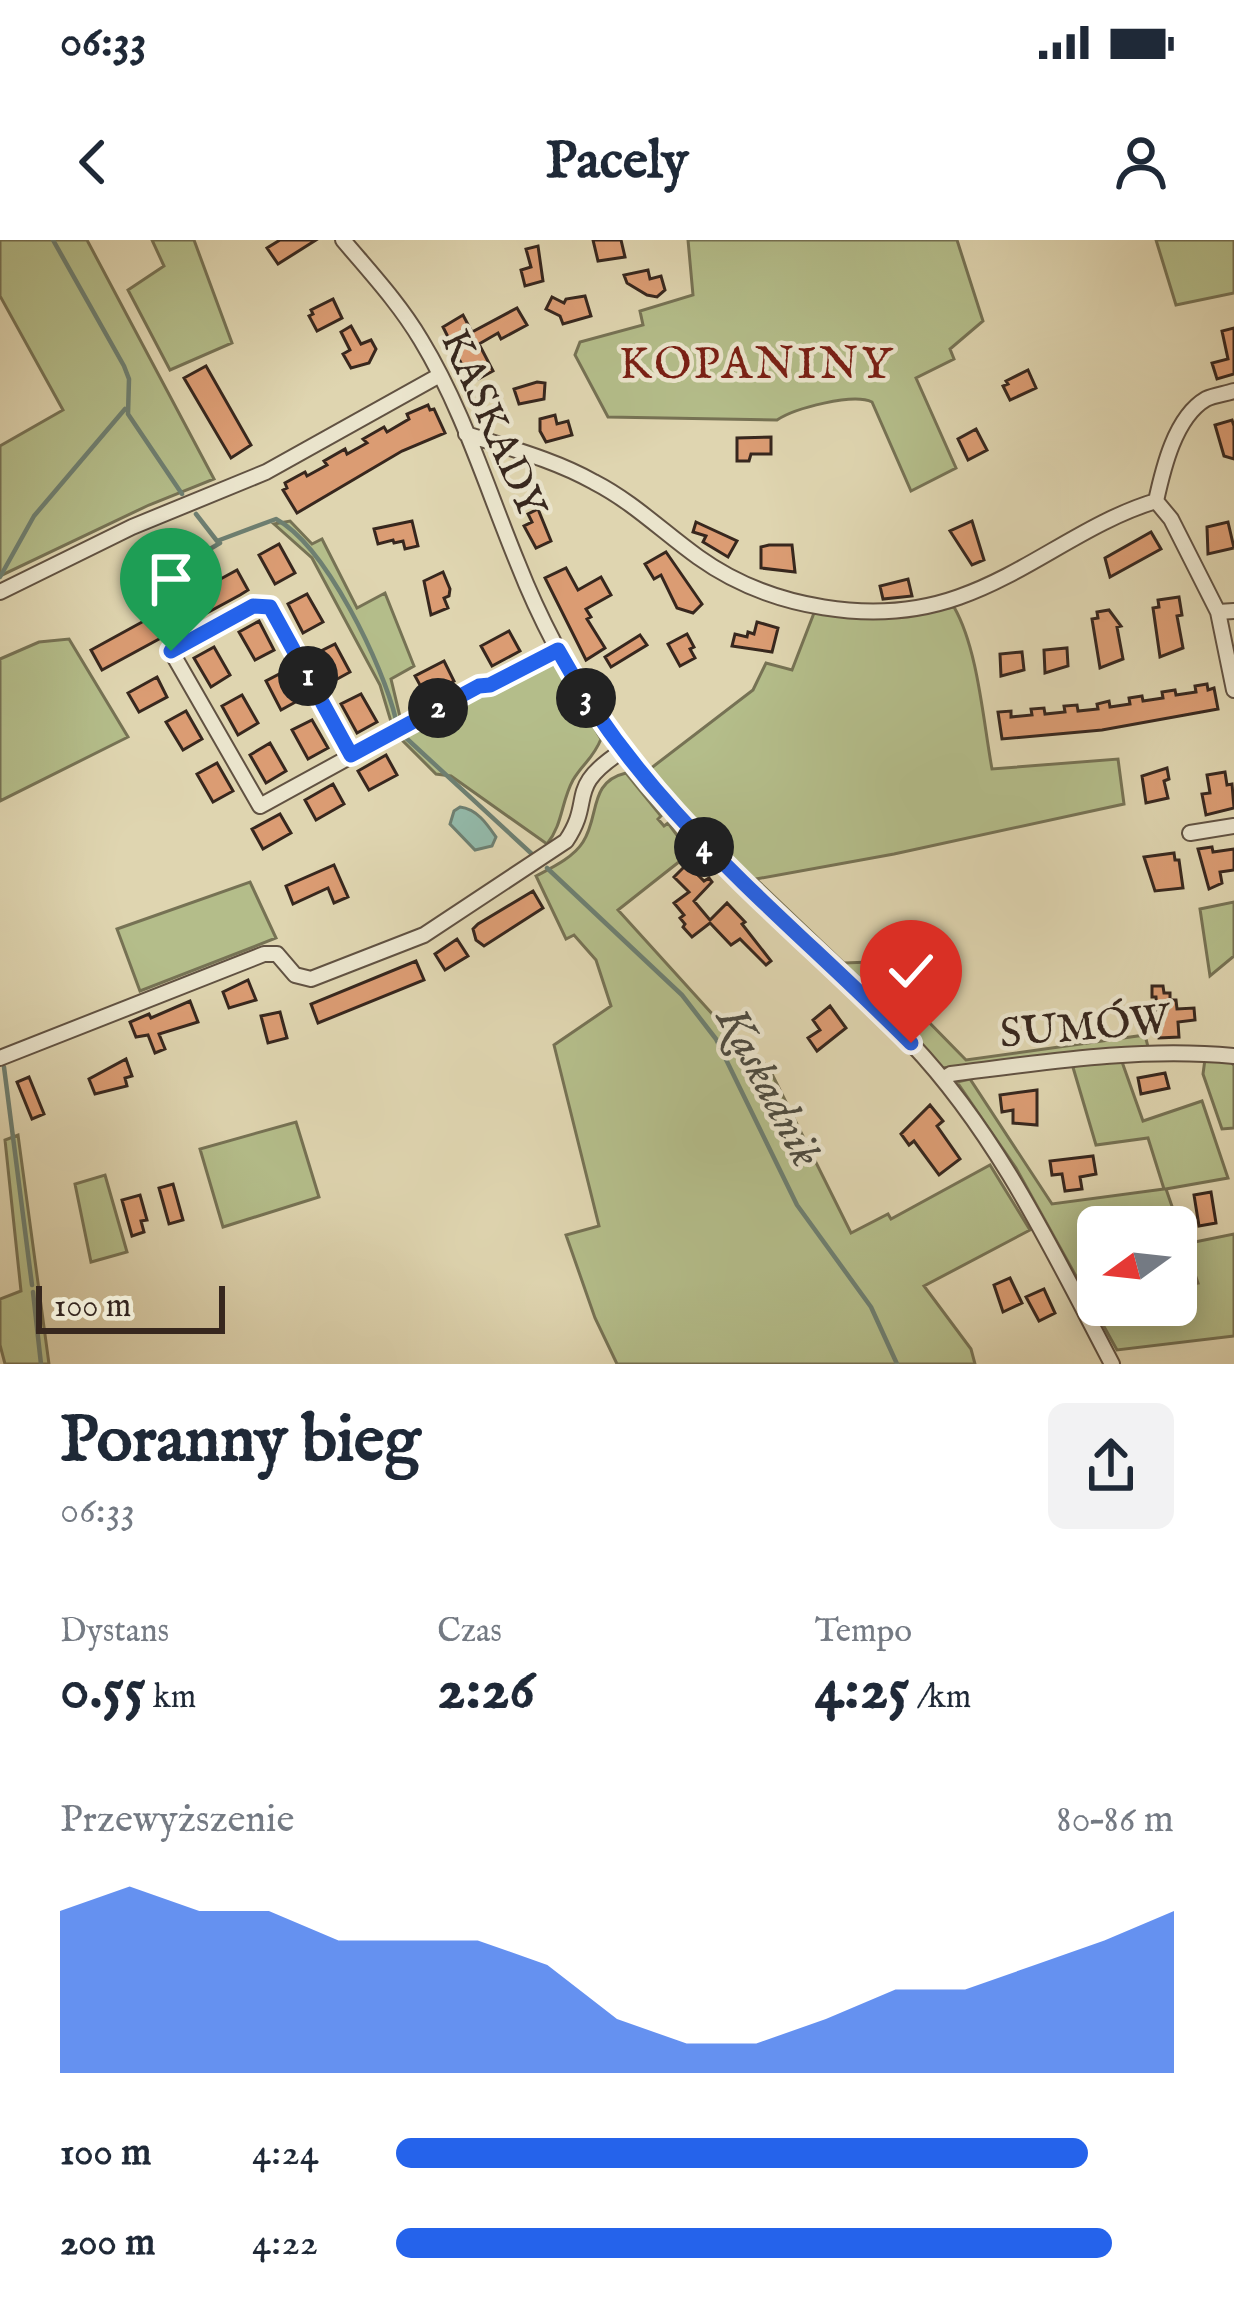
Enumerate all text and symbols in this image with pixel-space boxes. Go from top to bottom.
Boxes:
text: 06:33 [60,14,147,71]
text: Pacely [546,128,688,197]
icon: back [60,129,126,195]
icon: person [1108,129,1174,195]
street label: KASKADY [427,322,558,528]
district label: KOPANINY [619,337,895,394]
pin [120,528,222,651]
icon: arrive [138,546,204,612]
pin: 1 [278,646,338,706]
text: 1 [302,655,314,697]
pin: 3 [556,668,616,728]
text: 3 [580,677,592,719]
pin: 2 [408,678,468,738]
text: 2 [430,687,446,729]
pin: 4 [674,817,734,877]
text: 4 [696,826,712,868]
pin [860,920,962,1043]
icon: check [878,938,944,1004]
street label: SUMÓW [998,993,1174,1062]
water label: Kaskadnik [701,995,834,1177]
north arrow [1077,1206,1197,1326]
map controls [1077,1206,1197,1326]
scale bar [36,1280,225,1333]
text: 100 m [54,1286,131,1328]
text: Poranny bieg [60,1400,420,1484]
button: share [1048,1403,1174,1529]
text: 06:33 [60,1487,135,1536]
text: Dystans [60,1611,169,1653]
text: Czas [437,1611,502,1653]
text: Tempo [815,1611,912,1653]
text: 0.55 [60,1653,146,1729]
text: 2:26 [437,1653,535,1729]
text: 4:25 [815,1653,910,1729]
text: km [146,1677,196,1719]
text: /km [910,1677,971,1719]
text: Przewyższenie [60,1796,294,1845]
text: 80–86 m [1056,1796,1174,1845]
text: 100 m [60,2129,151,2178]
text: 4:24 [252,2129,319,2178]
text: 200 m [60,2219,155,2268]
text: 4:22 [252,2219,318,2268]

